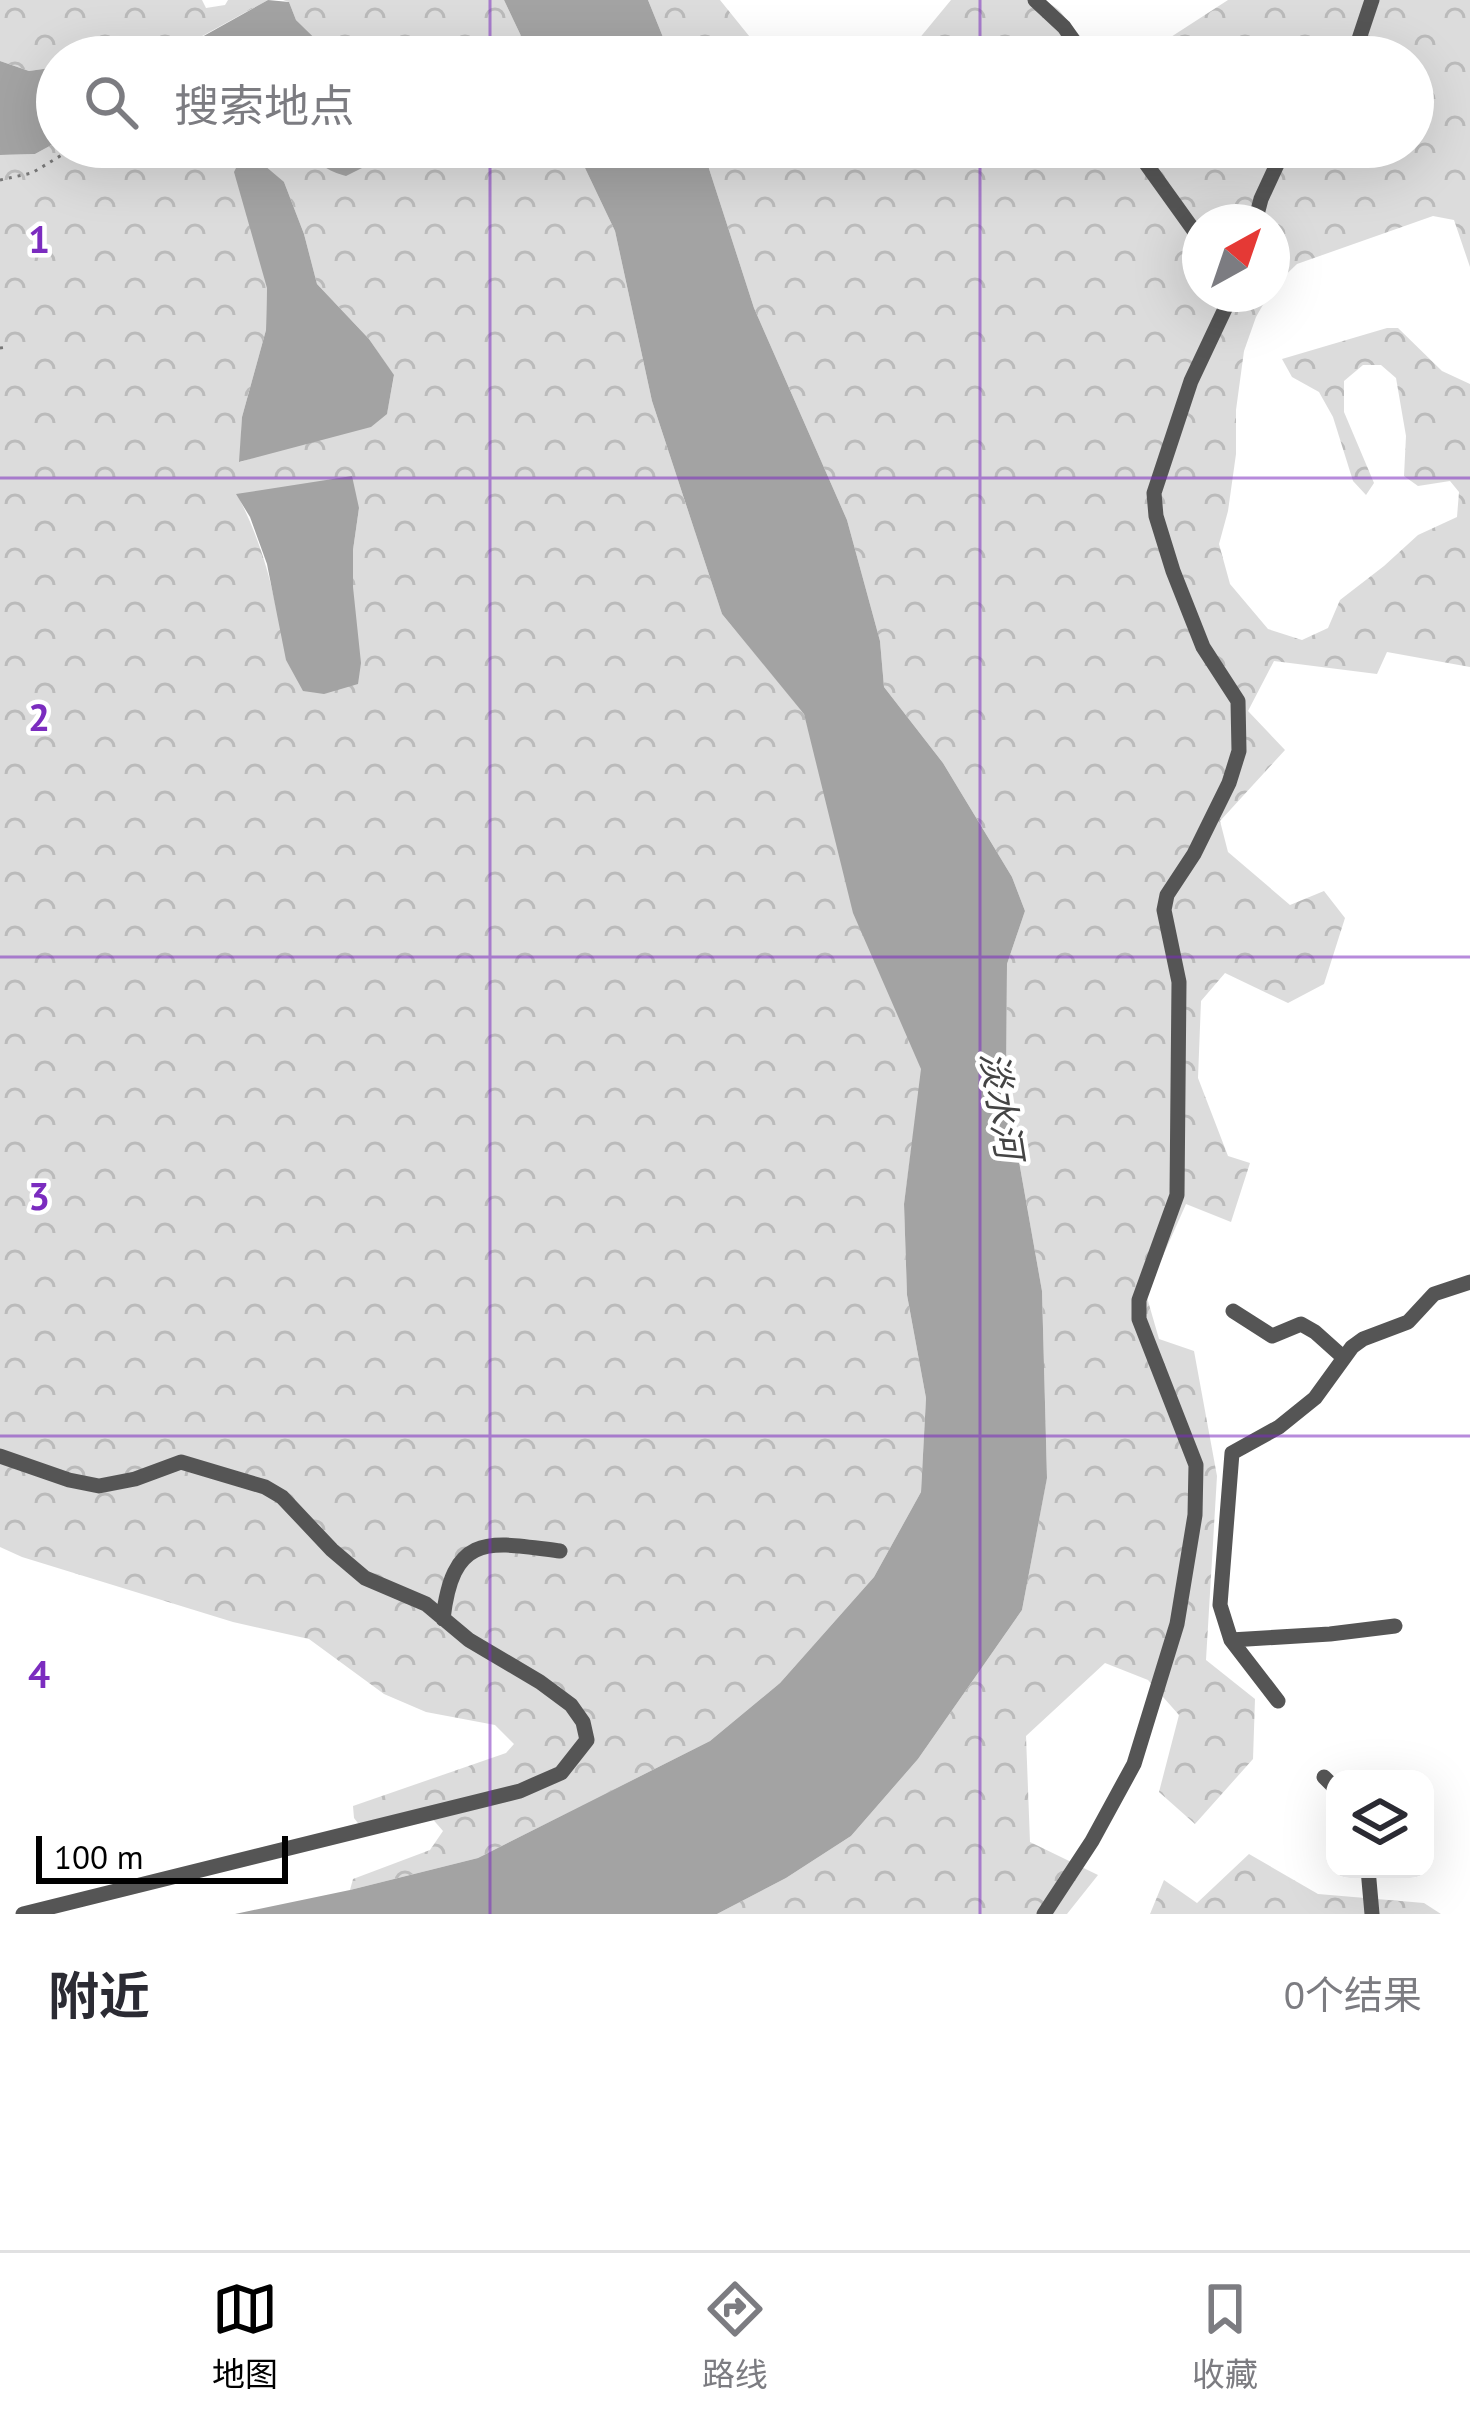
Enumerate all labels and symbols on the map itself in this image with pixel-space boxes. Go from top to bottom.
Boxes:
north arrow [1182,204,1290,312]
text: 1 [28,213,50,264]
text: 2 [28,691,50,742]
water label: 淡水河 [971,1048,1035,1168]
text: 3 [28,1170,50,1221]
text: 4 [28,1648,50,1699]
scale bar [36,1830,288,1883]

